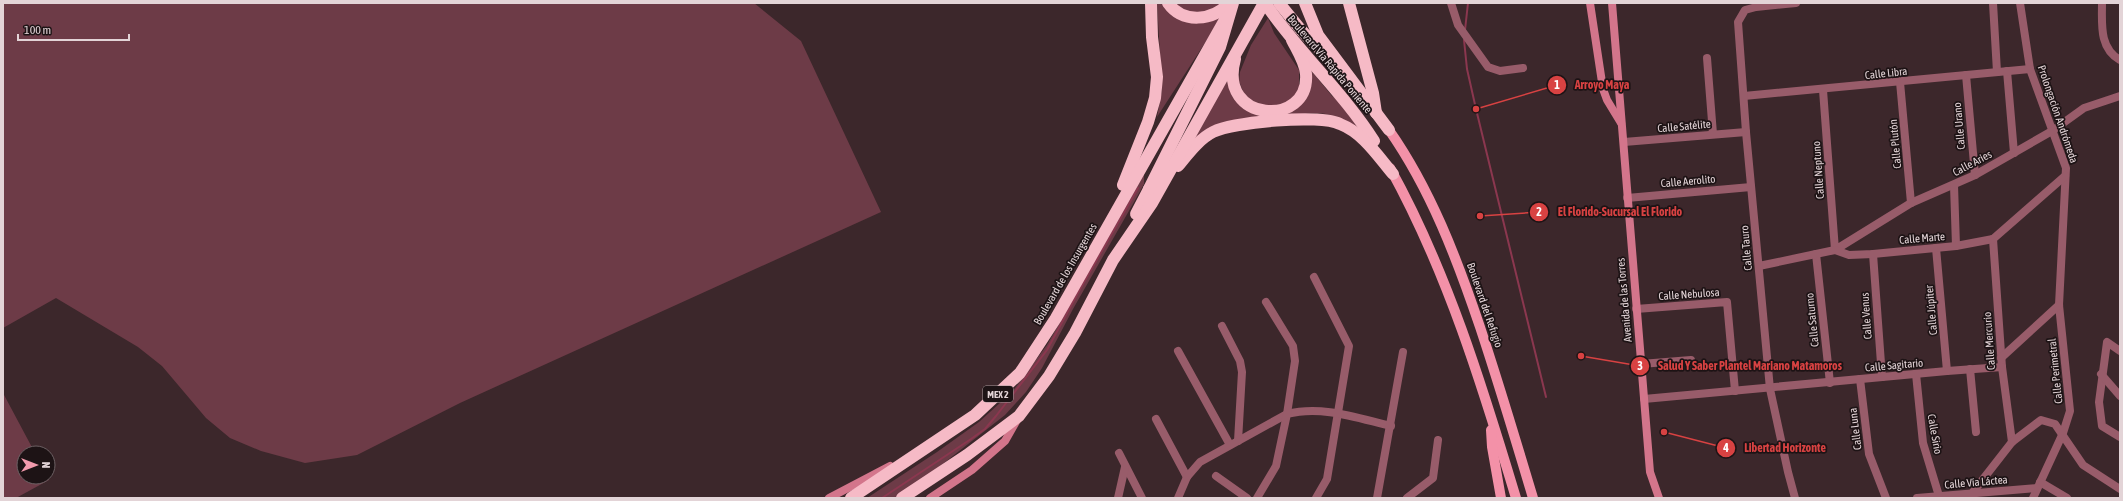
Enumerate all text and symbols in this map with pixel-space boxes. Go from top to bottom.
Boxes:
street label: Boulevard Vía Rápida Poniente [1285,13,1375,115]
scale bar [18,16,129,42]
text: 100 m [24,23,51,37]
street label: Prolongación Andrómeda [2036,63,2080,165]
street label: Calle Libra [1864,65,1908,81]
callout: Arroyo Maya [1547,73,1638,97]
text: 1 [1554,78,1560,92]
text: Arroyo Maya [1574,78,1630,92]
street label: Calle Urano [1951,102,1967,150]
street label: Calle Satélite [1657,118,1711,134]
street label: Calle Plutón [1887,119,1903,169]
street label: Calle Neptuno [1810,141,1826,199]
street label: Calle Aries [1950,148,1994,178]
street label: Calle Aerolito [1660,173,1716,189]
callout: El Florido-Sucursal El Florido [1529,200,1690,224]
text: 2 [1536,205,1542,219]
text: El Florido-Sucursal El Florido [1558,205,1683,219]
street label: Boulevard de los Insurgentes [1031,221,1099,327]
street label: Calle Tauro [1738,225,1754,271]
street label: Calle Marte [1899,230,1945,246]
street label: Avenida de las Torres [1614,257,1634,343]
street label: Boulevard del Refugio [1465,261,1505,349]
street label: Calle Júpiter [1923,284,1939,336]
street label: Calle Nebulosa [1658,286,1720,302]
street label: Calle Saturno [1803,292,1821,348]
street label: Calle Venus [1858,292,1874,340]
street label: Calle Mercurio [1981,312,1997,370]
street label: Calle Perimetral [2046,338,2064,404]
callout: Salud Y Saber Plantel Mariano Matamoros [1630,354,1850,378]
street label: Calle Sagitario [1864,356,1924,374]
text: 3 [1637,359,1643,373]
text: Salud Y Saber Plantel Mariano Matamoros [1658,359,1843,373]
road number: MEX 2 [983,386,1013,402]
street label: Calle Luna [1846,407,1864,451]
street label: Calle Sirio [1926,413,1944,455]
callout: Libertad Horizonte [1716,436,1834,460]
text: 4 [1722,441,1729,455]
text: Libertad Horizonte [1744,441,1826,455]
north arrow [16,445,56,485]
text: N [40,462,52,468]
street label: Calle Vía Láctea [1944,473,2008,491]

